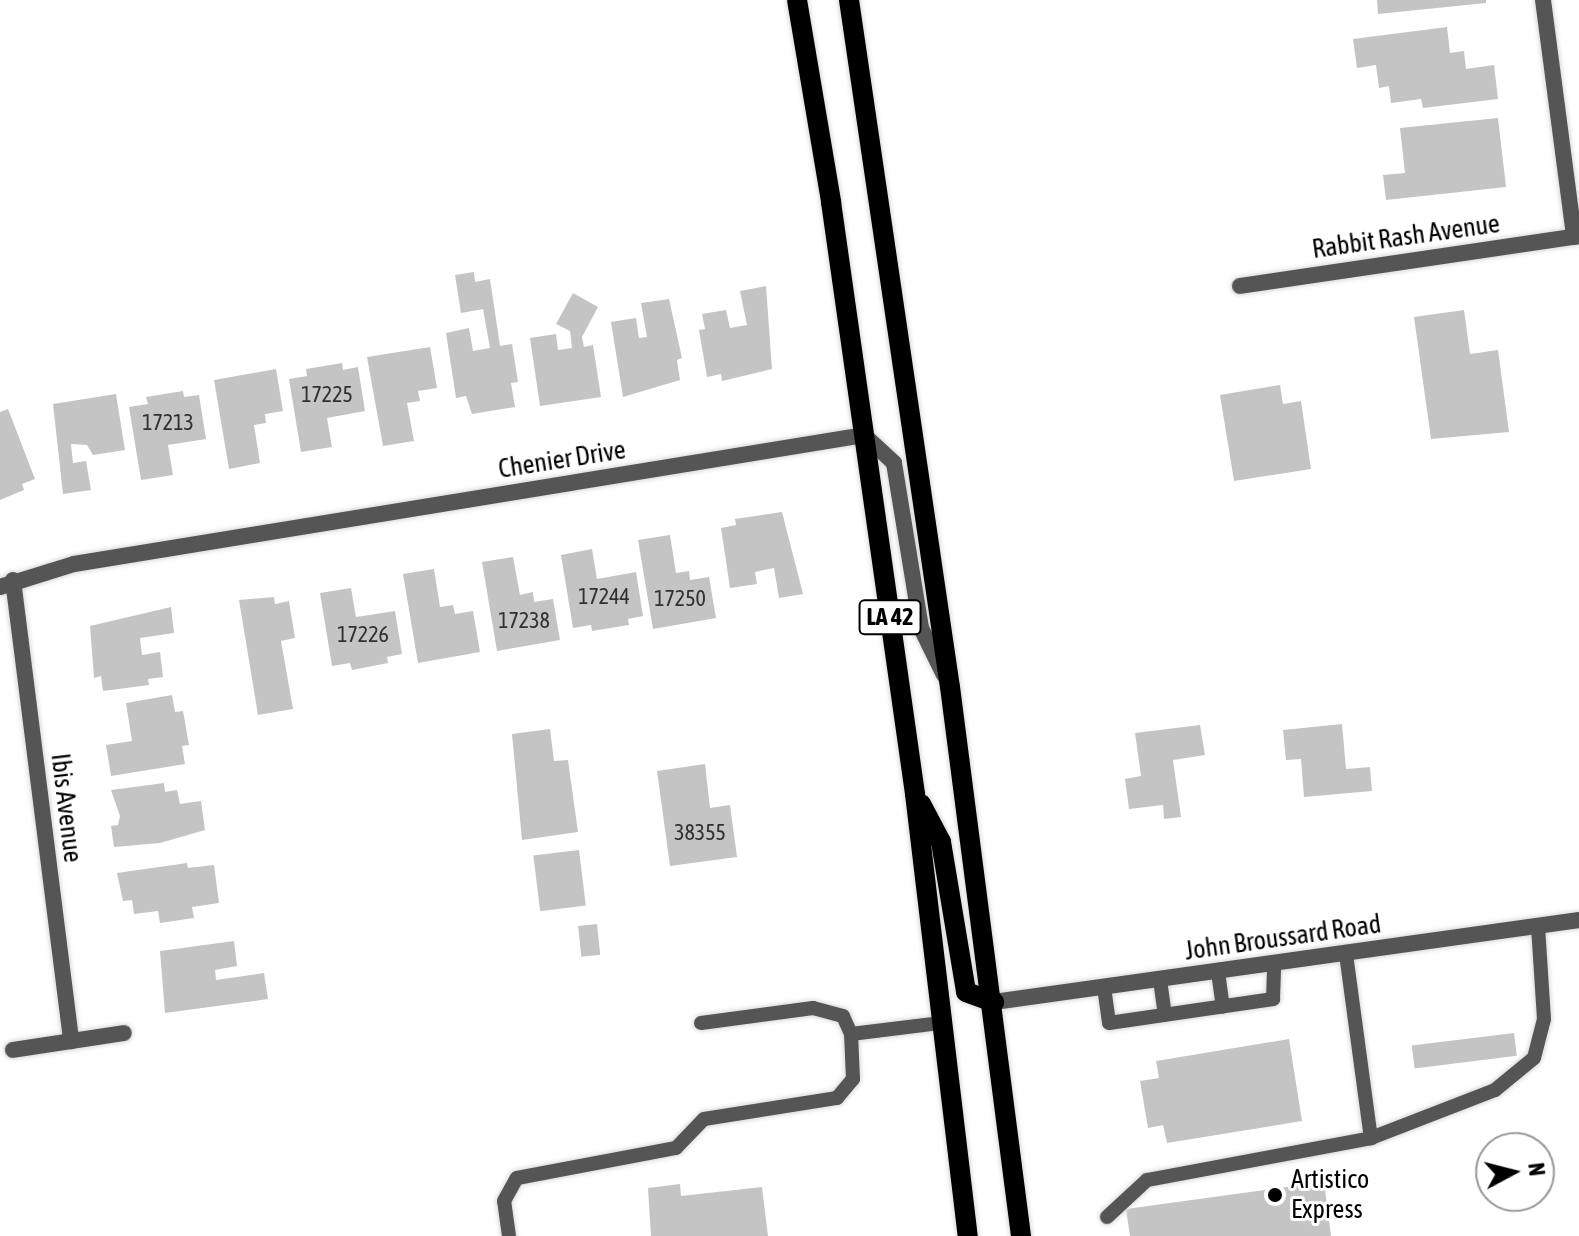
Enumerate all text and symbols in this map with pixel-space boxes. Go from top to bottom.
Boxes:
street label: Rabbit Rash Avenue [1310,208,1502,266]
house number: 17225 [301,382,353,408]
house number: 17213 [142,410,194,436]
street label: Chenier Drive [496,435,628,485]
house number: 17244 [578,584,630,610]
house number: 17250 [654,586,706,612]
road number: LA 42 [858,597,922,637]
house number: 17238 [498,608,550,634]
house number: 17226 [337,622,389,648]
street label: Ibis Avenue [44,752,88,864]
house number: 38355 [674,820,726,846]
street label: John Broussard Road [1183,909,1383,967]
north arrow [1475,1132,1555,1212]
text: N [1523,1161,1551,1177]
place label: Artistico Express [1291,1164,1369,1226]
marker: Artistico Express [1266,1186,1284,1204]

